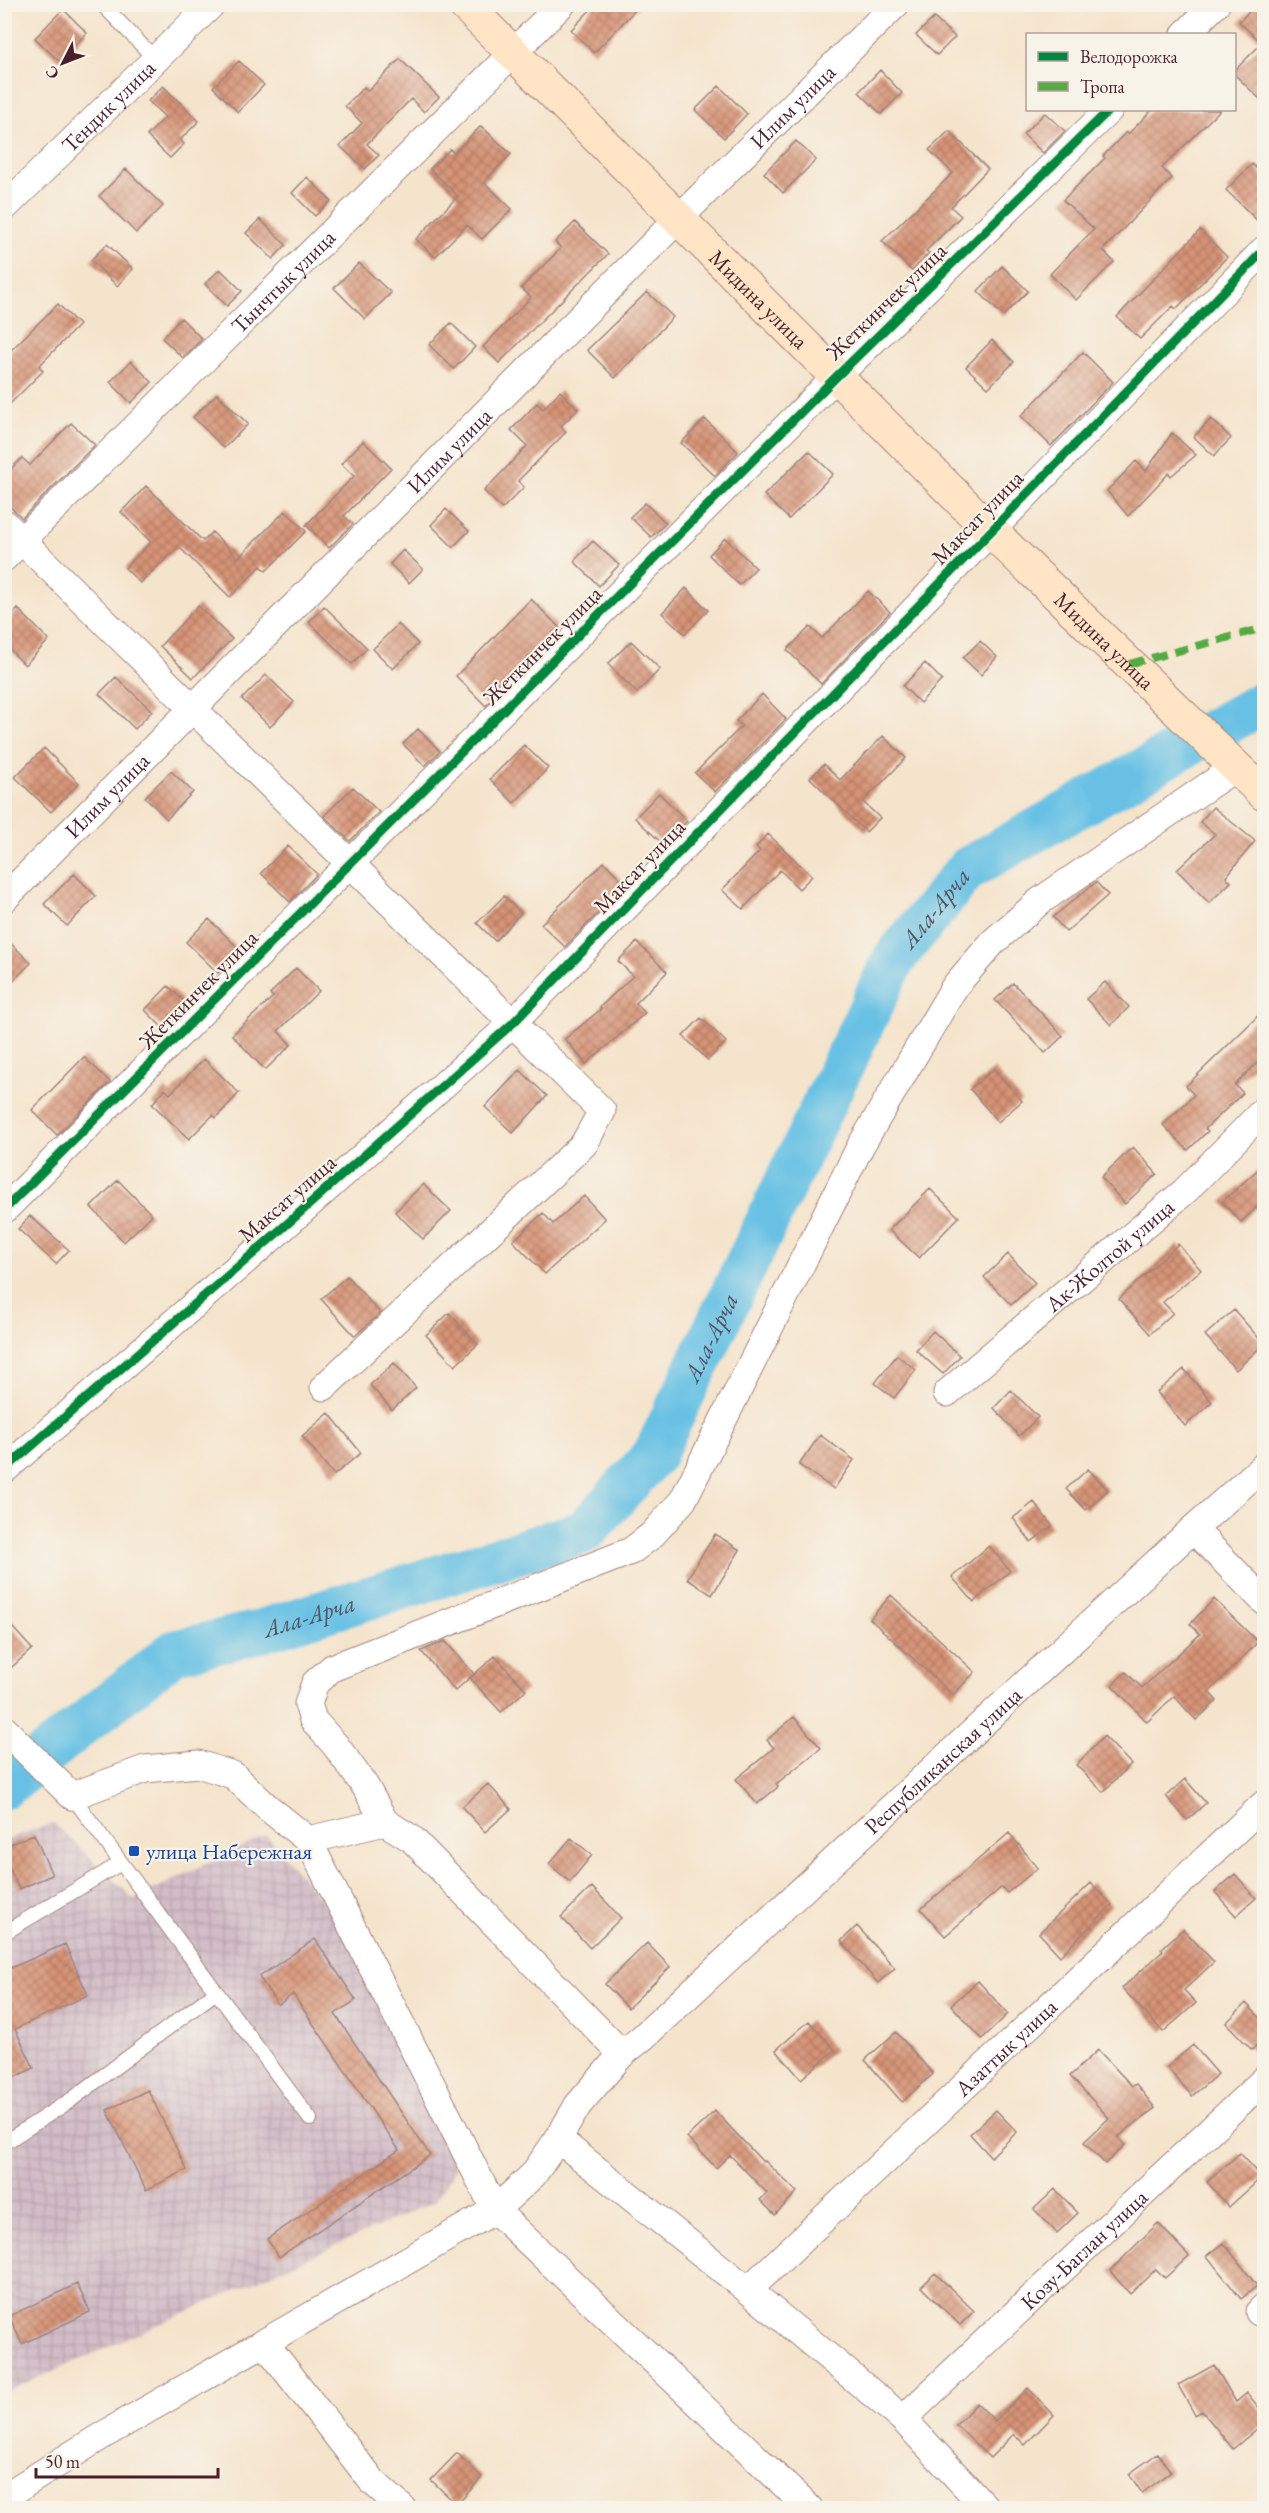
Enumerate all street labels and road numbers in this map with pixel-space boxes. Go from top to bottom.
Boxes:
street label: Тендик улица [55,53,162,159]
street label: Илим улица [744,58,842,155]
street label: Тынчтык улица [225,223,342,340]
street label: Жеткинчек улица [819,236,953,367]
street label: Мидина улица [703,243,815,355]
street label: Илим улица [400,401,498,500]
street label: Максат улица [925,464,1030,571]
street label: Жеткинчек улица [476,579,608,712]
street label: Мидина улица [1048,586,1161,696]
street label: Илим улица [58,746,156,845]
street label: Максат улица [587,813,692,920]
street label: Жеткинчек улица [132,923,264,1056]
street label: Максат улица [232,1148,342,1249]
street label: Ак-Жолтой улица [1038,1192,1180,1319]
street label: Республиканская улица [858,1680,1028,1841]
street label: Азаттык улица [948,1992,1064,2104]
street label: Козу-Баглан улица [1014,2183,1154,2316]

